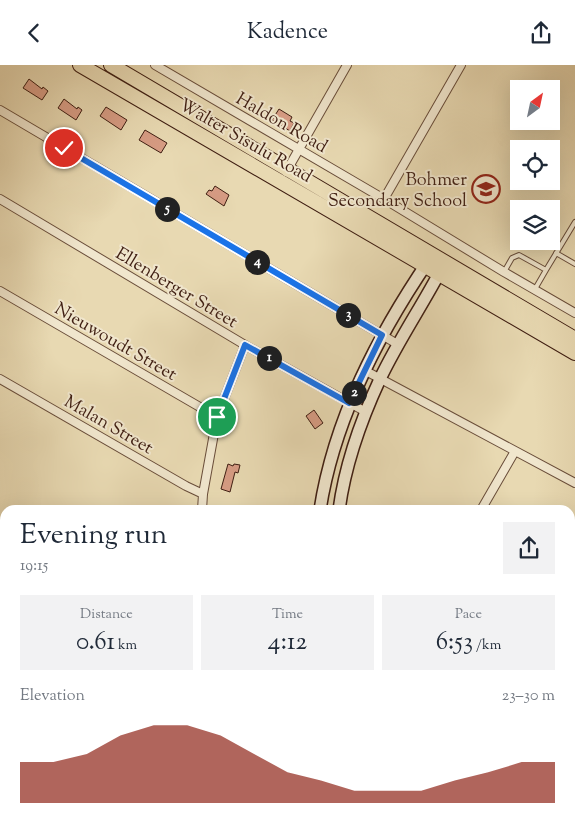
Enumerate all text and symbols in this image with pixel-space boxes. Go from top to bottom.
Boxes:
text: Kadence [247,17,328,49]
icon: back [20,19,48,47]
icon: share [527,19,555,47]
north arrow [510,80,560,130]
map controls [510,80,560,250]
street label: Haldon Road [230,87,332,161]
street label: Walter Sisulu Road [174,93,316,190]
pin [43,127,85,169]
icon: check [50,134,78,162]
button: locate [510,140,560,190]
place label: Bohmer Secondary School [328,168,467,215]
school or university icon: Bohmer Secondary School [471,174,501,204]
pin: 5 [154,197,180,221]
text: 5 [165,199,170,219]
button: layers [510,200,560,250]
street label: Ellenberger Street [110,242,242,336]
pin: 4 [244,249,270,275]
text: 4 [254,252,261,272]
street label: Nieuwoudt Street [49,297,181,388]
pin: 3 [336,303,360,327]
text: 3 [346,305,351,325]
pin: 1 [256,345,282,371]
text: 1 [267,348,272,368]
pin: 2 [342,381,366,405]
text: 2 [351,383,358,403]
street label: Malan Street [59,390,157,462]
pin [196,396,238,438]
icon: arrive [203,403,231,431]
text: Evening run [20,516,167,556]
button: share [503,522,555,574]
text: 19:15 [20,555,48,578]
text: Distance [80,605,133,625]
text: Time [272,605,303,625]
text: Pace [455,605,482,625]
text: 0.61 [76,625,115,661]
text: 4:12 [268,625,307,661]
text: 6:53 [436,625,473,661]
text: km [115,636,137,656]
text: /km [473,636,501,656]
text: Elevation [20,685,85,708]
text: 23–30 m [502,685,555,708]

